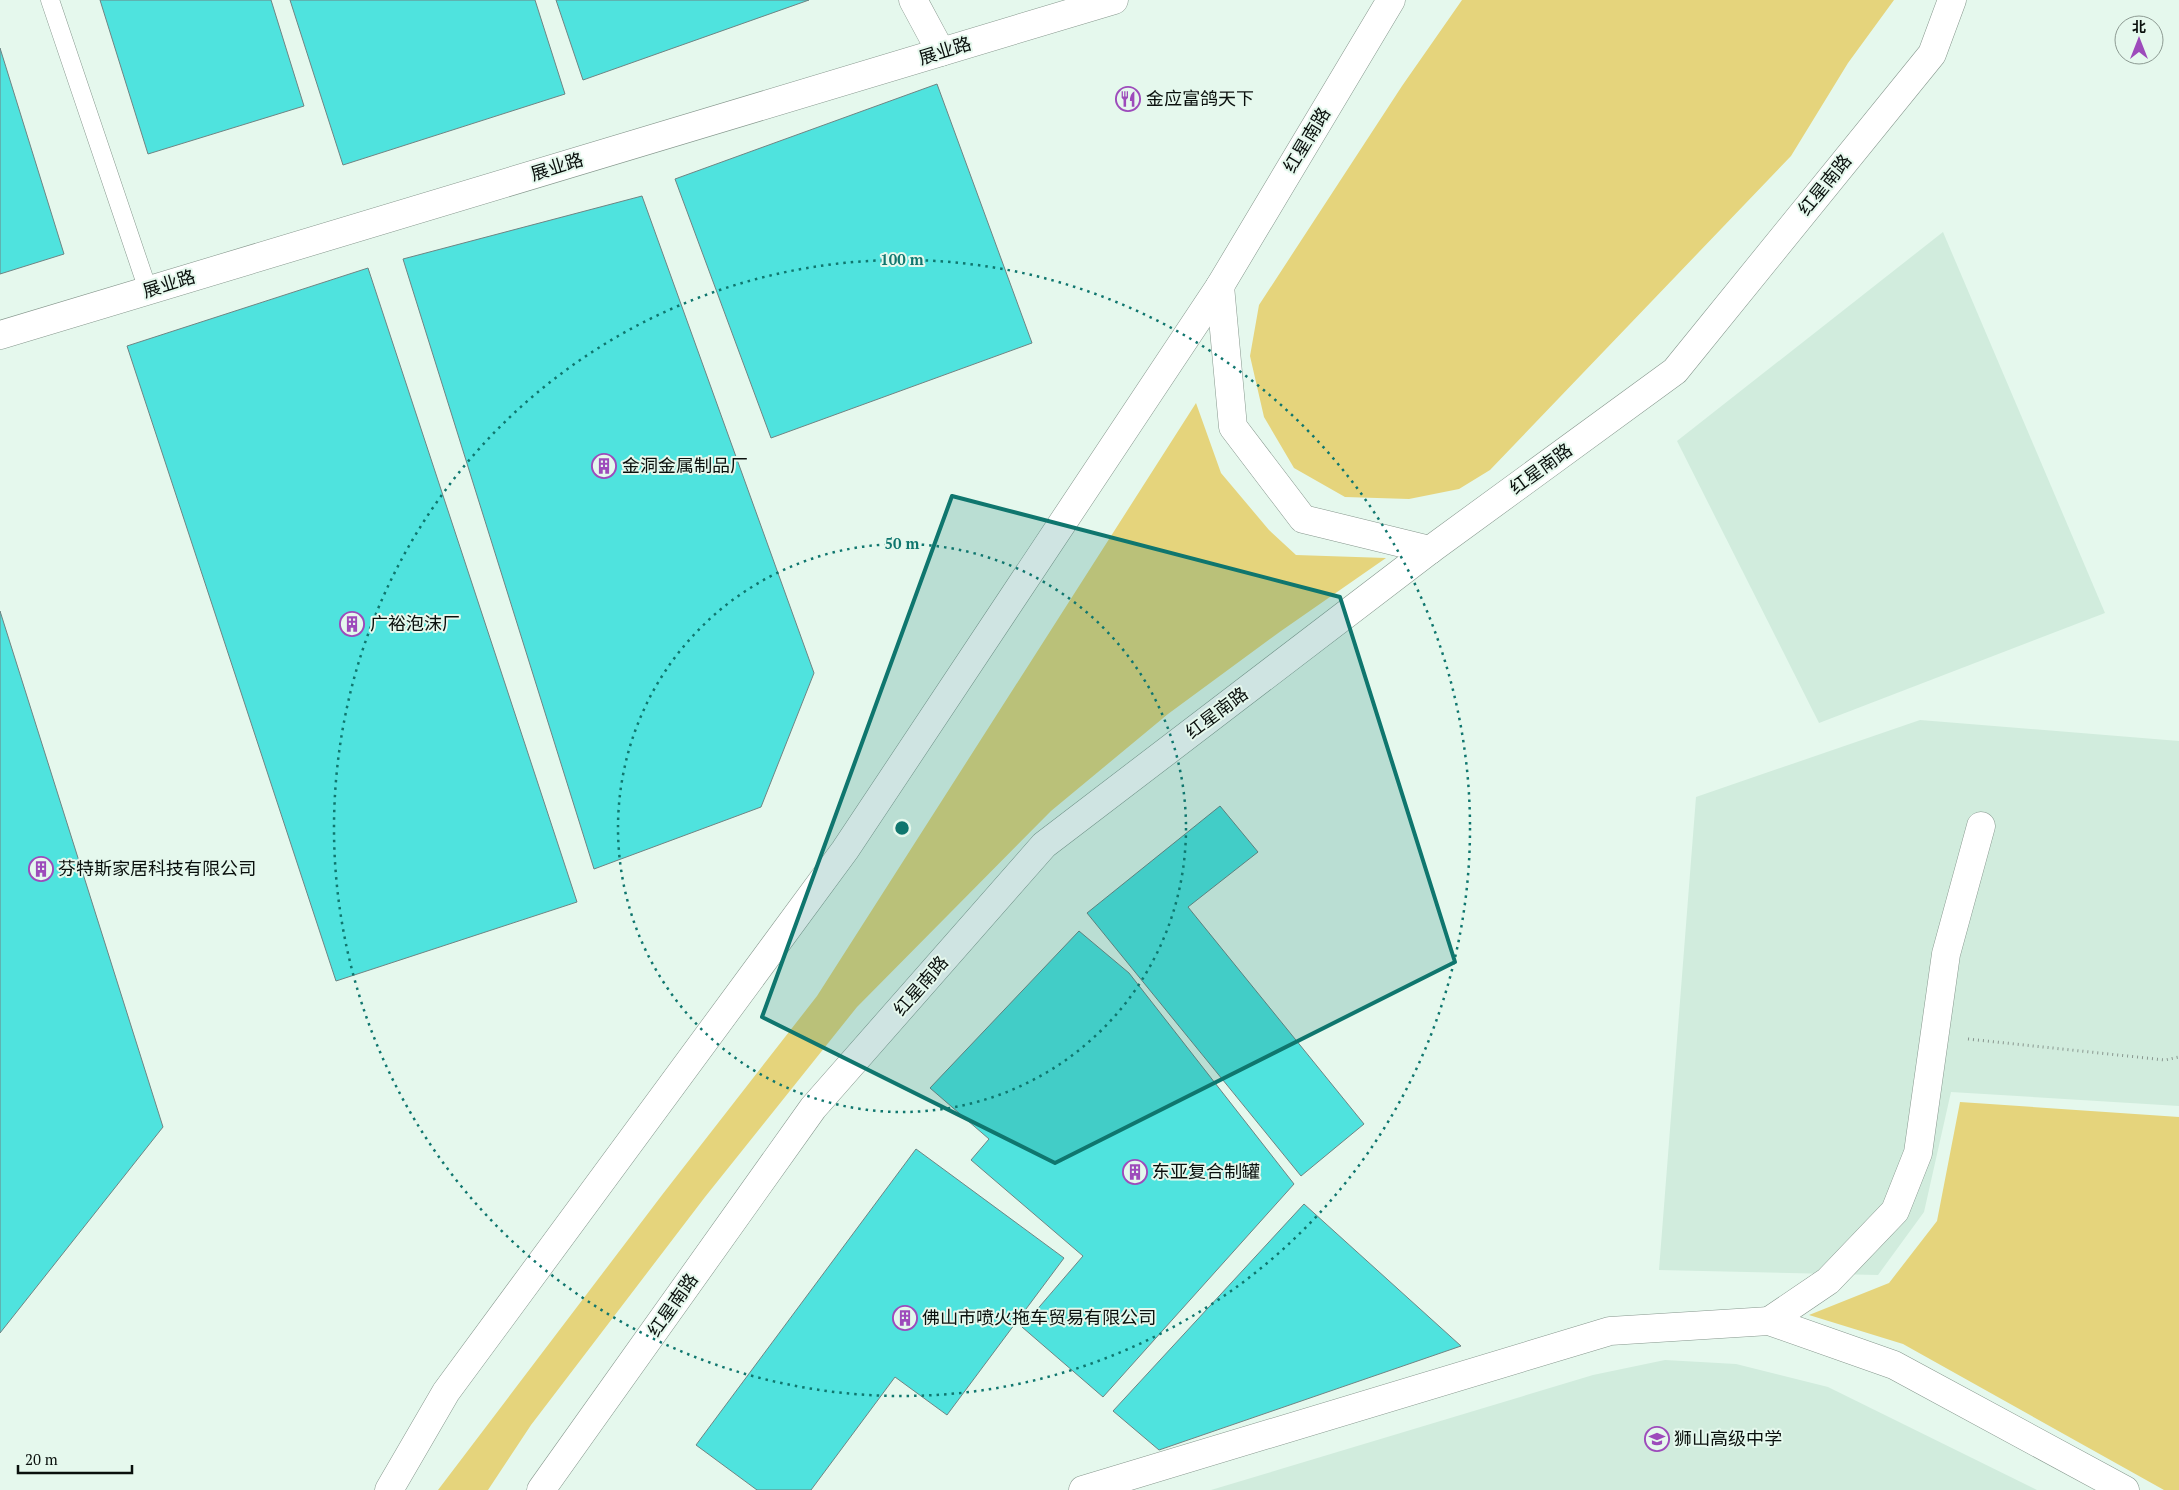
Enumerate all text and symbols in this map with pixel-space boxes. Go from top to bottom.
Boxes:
north arrow [2114,15,2164,65]
text: 北 [2132,17,2146,36]
street label: 展业路 [915,31,974,69]
restaurant icon: 金应富鸽天下 [1115,86,1141,112]
place label: 金应富鸽天下 [1146,86,1254,110]
street label: 红星南路 [1277,102,1335,177]
street label: 展业路 [527,147,586,185]
street label: 红星南路 [1792,149,1856,220]
text: 100 m [880,249,924,269]
street label: 展业路 [139,264,198,302]
street label: 红星南路 [1504,437,1577,499]
building icon: 金洞金属制品厂 [591,453,617,479]
place label: 金洞金属制品厂 [622,453,748,477]
text: 50 m [885,533,920,553]
building icon: 广裕泡沫厂 [339,611,365,637]
place label: 广裕泡沫厂 [370,611,460,635]
street label: 红星南路 [1180,681,1252,743]
centre of rings [893,819,911,837]
building icon: 芬特斯家居科技有限公司 [28,856,54,882]
place label: 芬特斯家居科技有限公司 [58,856,256,880]
street label: 红星南路 [888,950,953,1020]
building icon: 东亚复合制罐 [1122,1159,1148,1185]
place label: 东亚复合制罐 [1152,1159,1260,1183]
street label: 红星南路 [642,1268,703,1341]
building icon: 佛山市喷火拖车贸易有限公司 [892,1305,918,1331]
place label: 佛山市喷火拖车贸易有限公司 [922,1305,1156,1329]
school or university icon: 狮山高级中学 [1644,1426,1670,1452]
place label: 狮山高级中学 [1674,1426,1782,1450]
scale bar [18,1442,131,1474]
text: 20 m [25,1449,58,1469]

